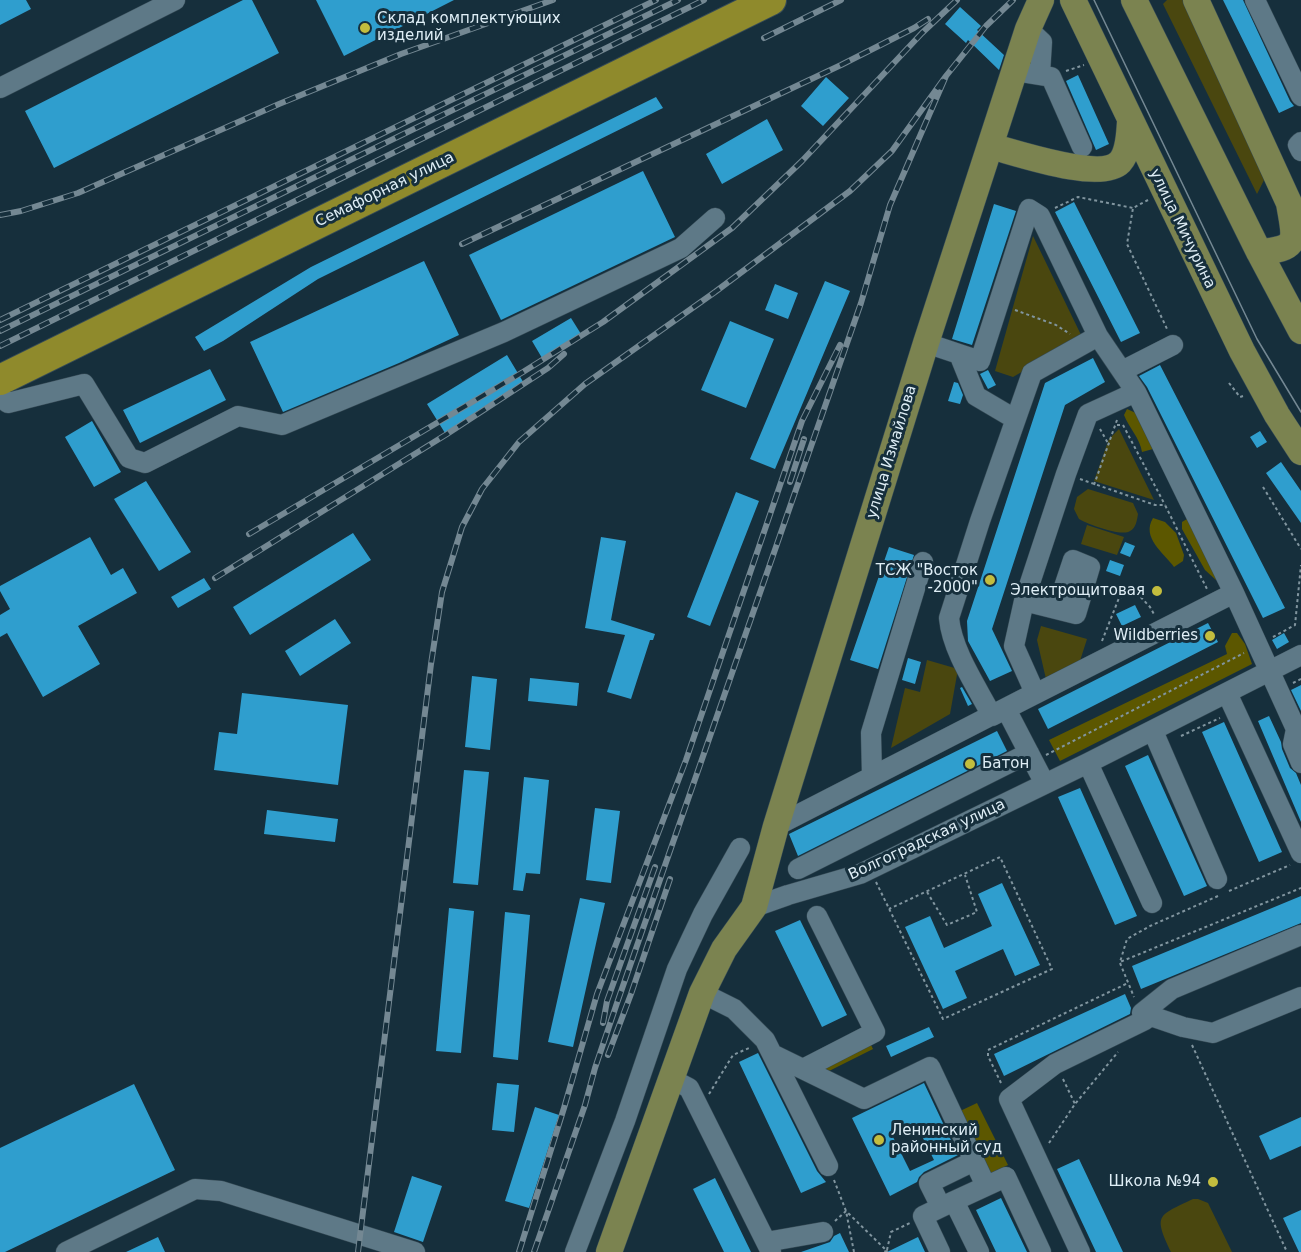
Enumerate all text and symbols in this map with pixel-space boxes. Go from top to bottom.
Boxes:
place label: Склад комплектующих изделий [377,10,561,45]
marker: Склад комплектующих изделий [358,21,372,35]
street label: Семафорная улица [313,149,457,231]
street label: улица Мичурина [1145,166,1219,292]
street label: улица Измайлова [863,383,921,521]
place label: ТСЖ "Восток -2000" [876,562,978,597]
marker: ТСЖ "Восток -2000" [983,573,997,587]
place label: Электрощитовая [1010,582,1145,600]
marker: Электрощитовая [1150,584,1164,598]
place label: Wildberries [1114,627,1198,645]
marker: Wildberries [1203,629,1217,643]
place label: Батон [982,755,1029,773]
marker: Батон [963,757,977,771]
street label: Волгоградская улица [846,796,1008,884]
place label: Ленинский районный суд [891,1122,1002,1157]
marker: Ленинский районный суд [872,1133,886,1147]
place label: Школа №94 [1108,1173,1201,1191]
marker: Школа №94 [1206,1175,1220,1189]

